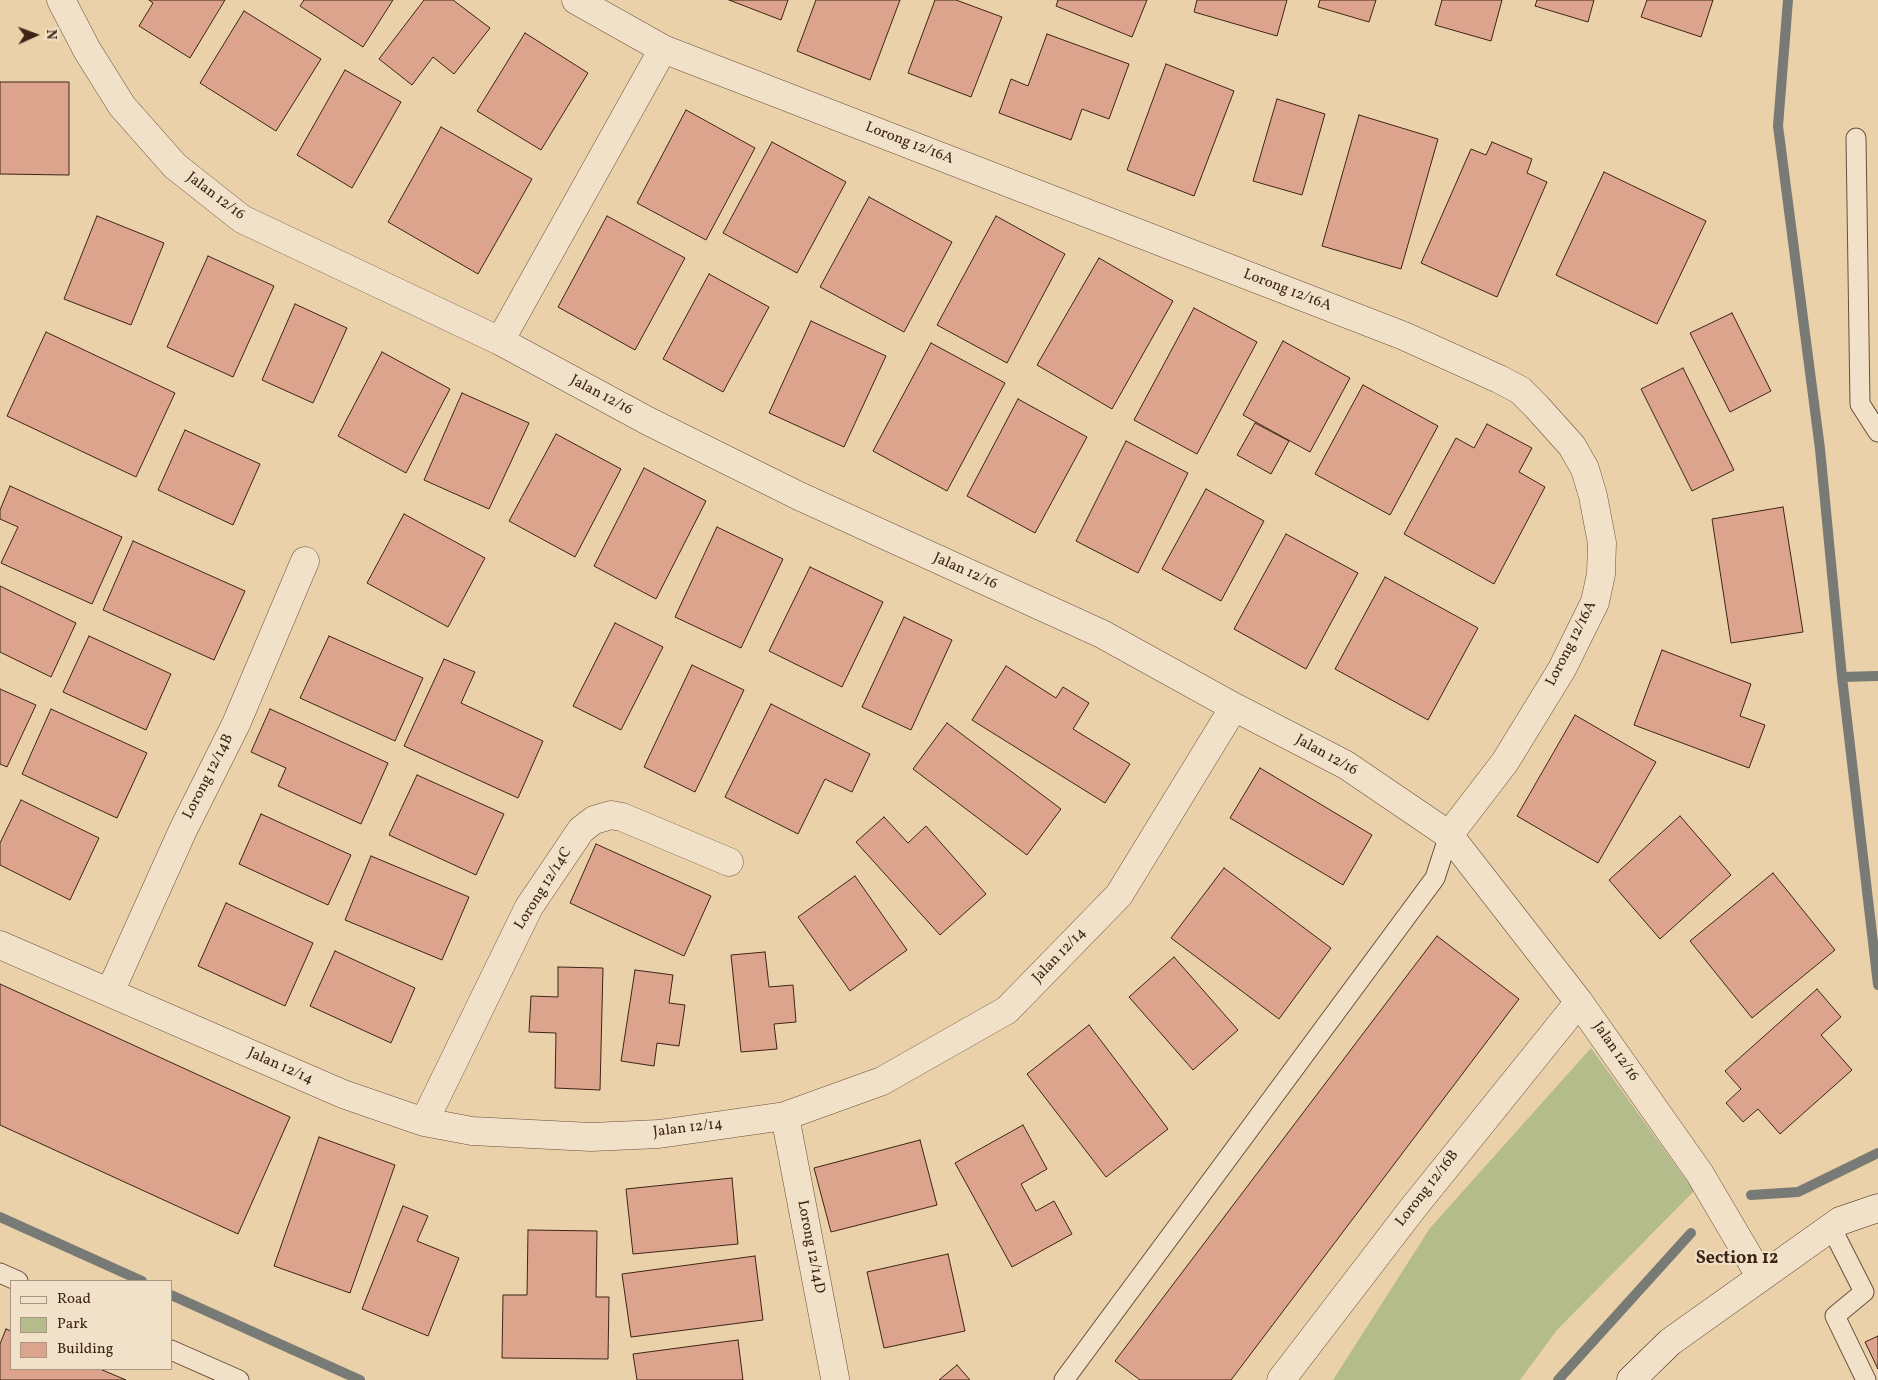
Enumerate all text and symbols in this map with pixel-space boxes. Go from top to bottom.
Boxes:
north arrow [10,10,60,60]
text: N [41,29,60,40]
street label: Lorong 12/16A [862,119,956,169]
street label: Jalan 12/16 [182,169,248,225]
street label: Lorong 12/16A [1240,266,1334,316]
street label: Jalan 12/16 [566,372,636,420]
street label: Jalan 12/16 [930,550,1000,594]
street label: Lorong 12/16A [1543,598,1601,690]
street label: Lorong 12/14B [180,731,238,823]
street label: Jalan 12/16 [1292,731,1360,781]
street label: Lorong 12/14C [512,844,576,934]
street label: Jalan 12/14 [1029,925,1091,987]
street label: Jalan 12/16 [1588,1019,1642,1085]
street label: Jalan 12/14 [244,1045,316,1089]
street label: Jalan 12/14 [652,1116,724,1142]
street label: Lorong 12/16B [1393,1147,1463,1231]
street label: Lorong 12/14D [792,1199,828,1295]
district label: Section 12 [1696,1249,1778,1271]
legend [10,1280,172,1370]
text: Road [57,1289,91,1310]
text: Park [57,1314,88,1335]
text: Building [57,1339,113,1360]

